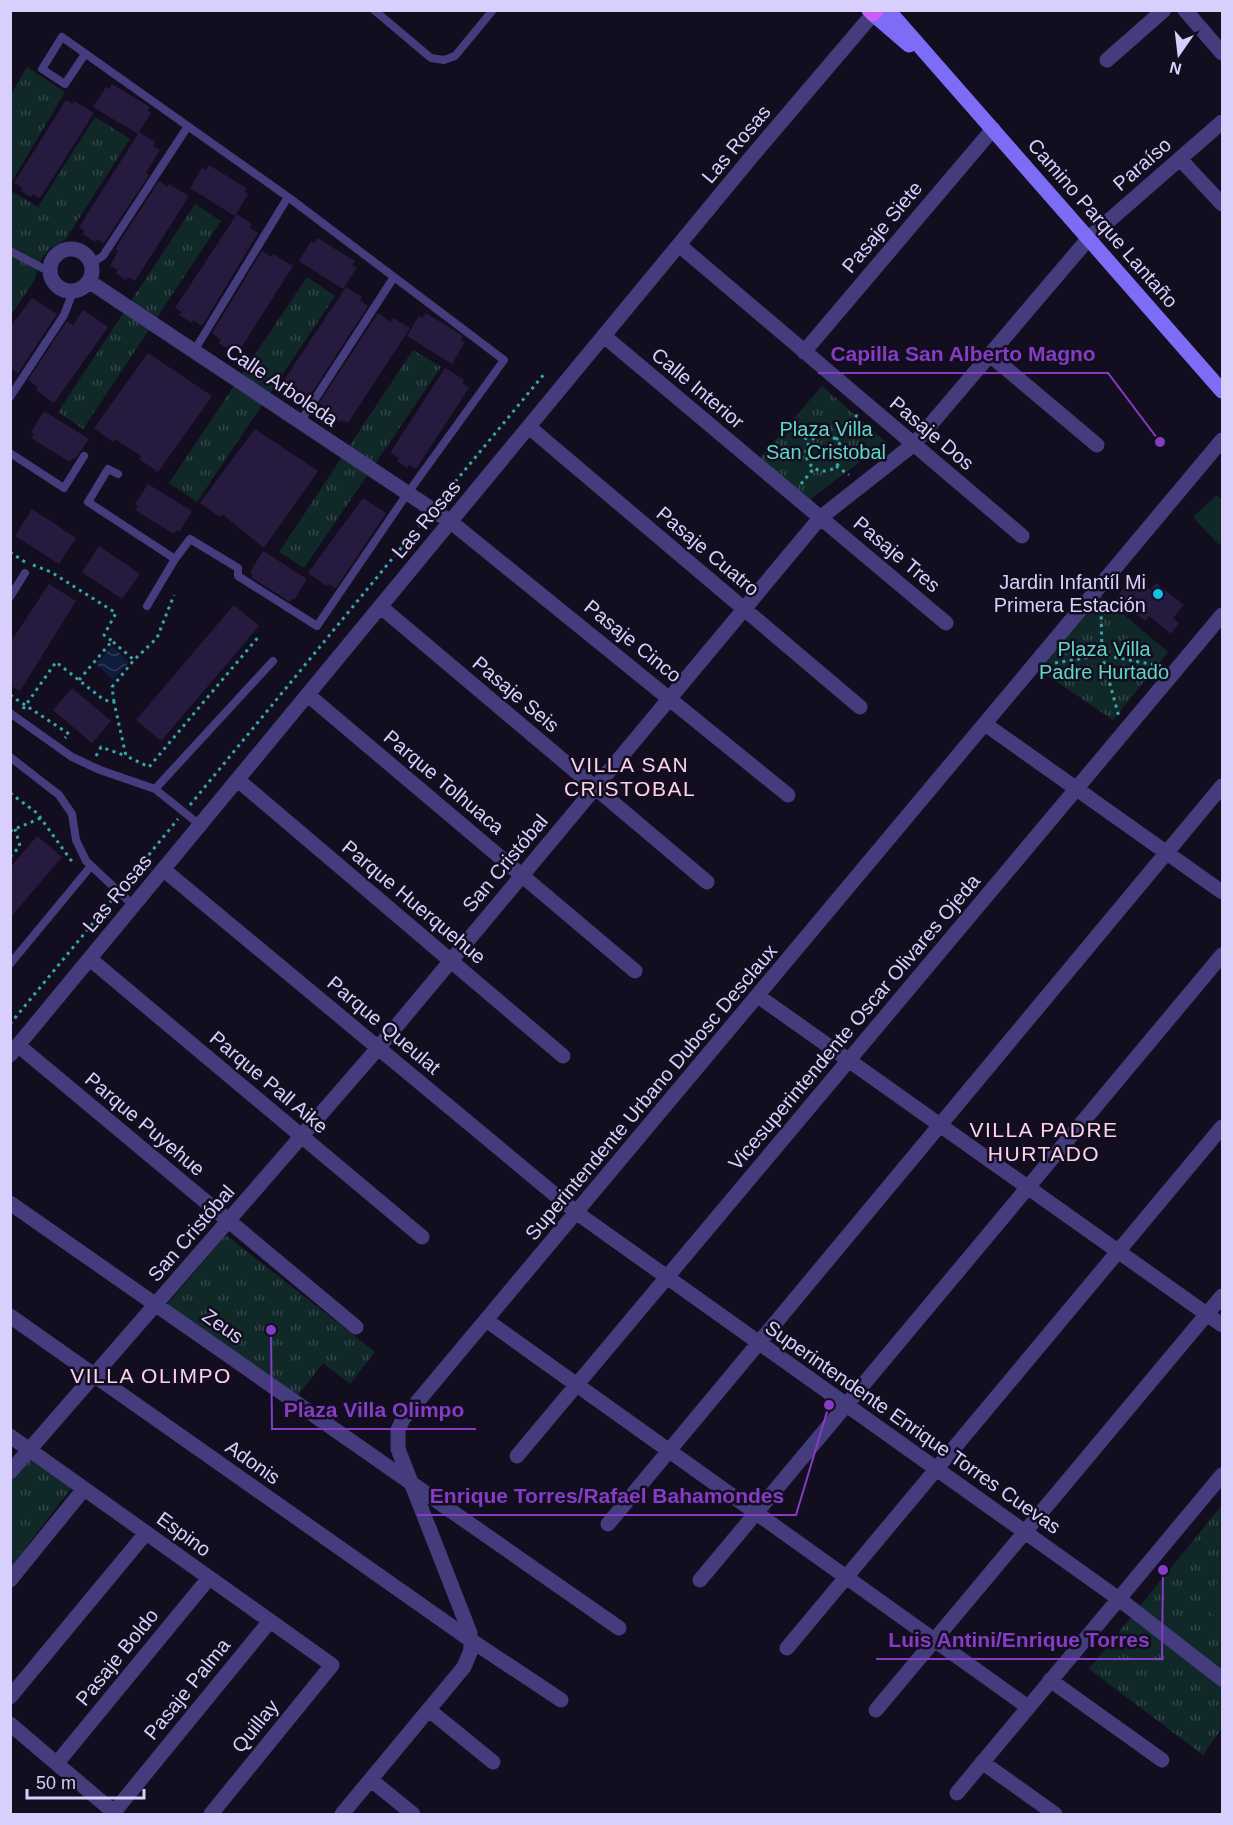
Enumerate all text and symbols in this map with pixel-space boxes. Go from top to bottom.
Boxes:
north arrow [1149,24,1209,84]
text: N [1168,58,1183,78]
street label: Las Rosas [697,101,775,187]
street label: Paraíso [1109,133,1175,195]
street label: Camino Parque Lantaño [1024,134,1182,312]
street label: Pasaje Siete [837,177,927,277]
callout: Capilla San Alberto Magno [818,334,1108,373]
street label: Calle Arboleda [222,340,343,431]
text: Capilla San Alberto Magno [830,342,1096,365]
street label: Calle Interior [647,343,749,433]
street label: Pasaje Dos [886,392,978,474]
park label: Plaza Villa San Cristobal [766,418,886,463]
street label: Las Rosas [387,476,465,562]
street label: Pasaje Cuatro [652,502,764,600]
street label: Pasaje Tres [849,512,945,596]
place label: Jardin Infantíl Mi Primera Estación [994,571,1146,616]
marker: Jardin Infantíl Mi Primera Estación [1151,587,1165,601]
street label: Pasaje Cinco [580,595,686,687]
park label: Plaza Villa Padre Hurtado [1039,638,1169,683]
street label: Pasaje Seis [468,652,564,736]
street label: Parque Tolhuaca [380,725,509,839]
district label: VILLA SAN CRISTOBAL [564,753,696,800]
street label: San Cristóbal [458,810,552,916]
street label: Parque Huerquehue [338,836,490,968]
street label: Las Rosas [78,850,156,936]
street label: Vicesuperintendente Oscar Olivares Ojeda [724,869,985,1174]
street label: Superintendente Urbano Dubosc Desclaux [521,940,781,1244]
street label: Parque Queulat [323,972,445,1079]
street label: Parque Pall Aike [206,1026,332,1138]
street label: Parque Puyehue [81,1068,209,1180]
district label: VILLA PADRE HURTADO [969,1118,1119,1165]
street label: San Cristóbal [143,1180,239,1286]
street label: Zeus [198,1304,248,1348]
street label: Superintendente Enrique Torres Cuevas [761,1316,1065,1538]
district label: VILLA OLIMPO [70,1364,232,1387]
callout: Plaza Villa Olimpo [272,1390,476,1429]
text: Plaza Villa Olimpo [284,1398,464,1421]
street label: Adonis [222,1435,284,1489]
callout: Enrique Torres/Rafael Bahamondes [417,1476,796,1515]
text: Enrique Torres/Rafael Bahamondes [430,1484,784,1507]
street label: Espino [153,1507,215,1561]
street label: Pasaje Boldo [71,1604,163,1710]
callout: Luis Antini/Enrique Torres [876,1620,1162,1659]
text: Luis Antini/Enrique Torres [888,1628,1150,1651]
street label: Pasaje Palma [140,1633,235,1744]
street label: Quillay [227,1695,283,1757]
scale bar [27,1762,144,1800]
text: 50 m [36,1773,76,1793]

